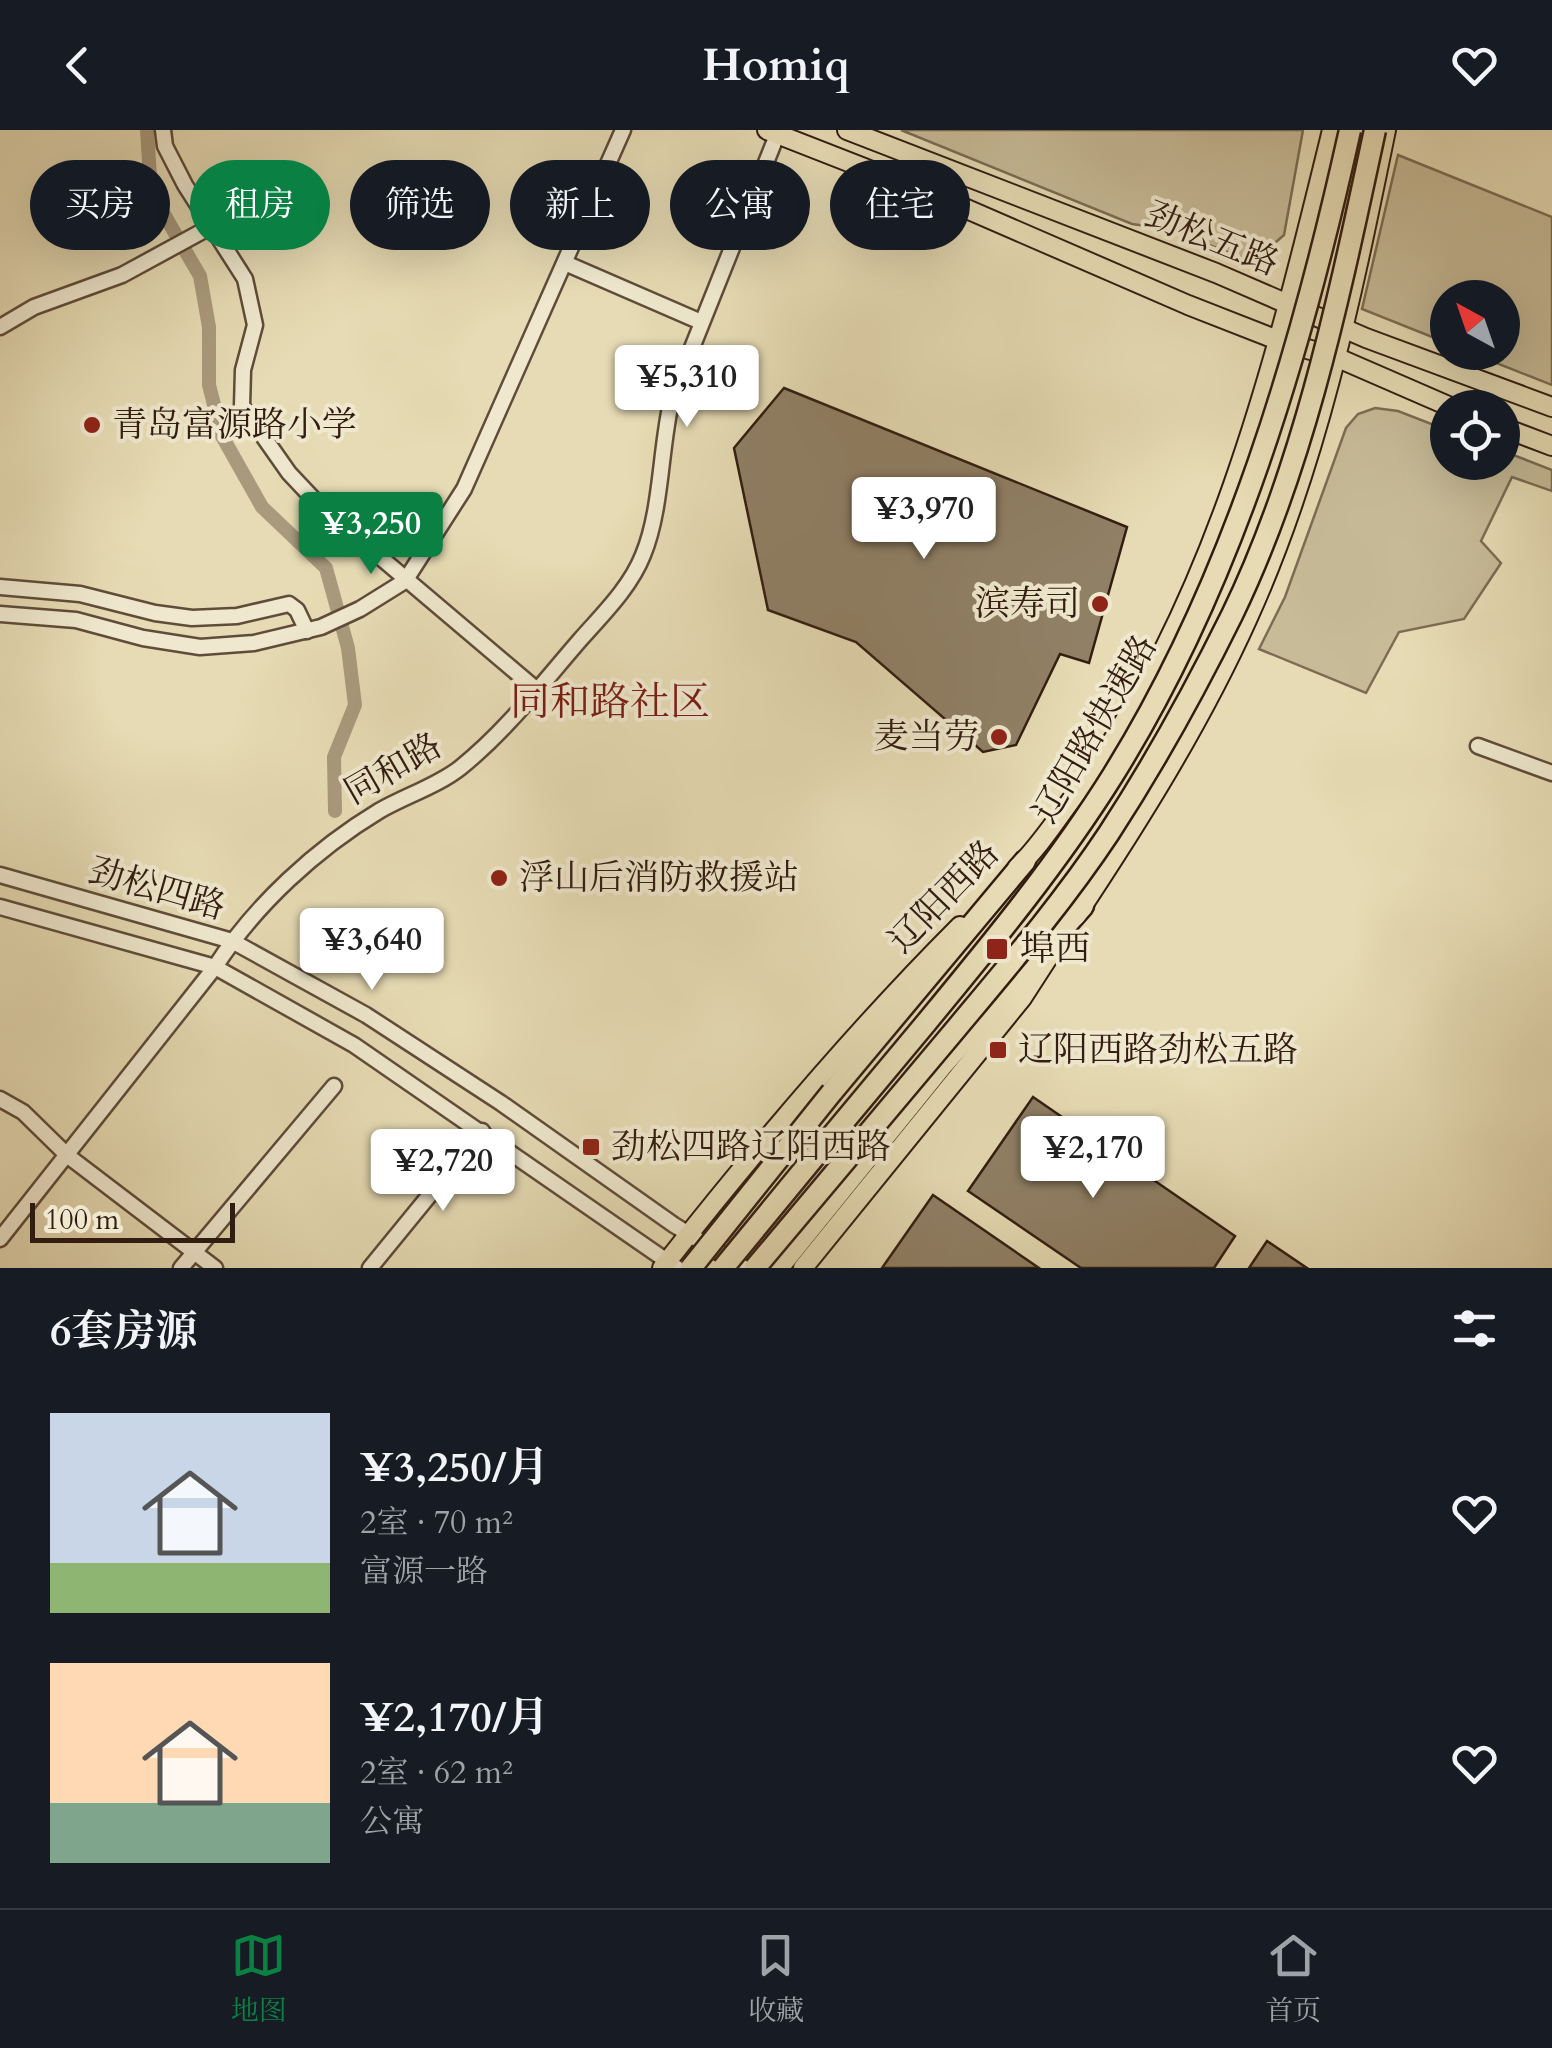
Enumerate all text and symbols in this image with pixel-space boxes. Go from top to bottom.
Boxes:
text: Homiq [702,35,850,96]
icon: back [50,38,105,93]
icon: heart [1447,38,1502,93]
chip: 买房 [30,160,170,250]
chip: 租房 [190,160,330,250]
chip: 筛选 [350,160,490,250]
chip: 新上 [510,160,650,250]
chip: 公寓 [670,160,810,250]
chip: 住宅 [830,160,970,250]
street label: 劲松五路 [1138,191,1286,287]
north arrow [1430,280,1520,370]
map controls [1430,280,1520,480]
pin: ¥5,310 [606,345,768,430]
text: ¥5,310 [637,355,737,399]
button: locate [1430,390,1520,480]
place label: 青岛富源路小学 [112,401,357,449]
marker: 青岛富源路小学 [81,414,103,436]
pin: ¥3,970 [843,477,1005,562]
text: ¥3,970 [874,487,974,531]
pin: ¥3,250 [290,492,452,577]
text: ¥3,250 [321,502,421,546]
place label: 滨寿司 [975,580,1080,628]
marker: 滨寿司 [1089,593,1111,615]
street label: 辽阳路快速路 [1022,626,1168,832]
district label: 同和路社区 [510,675,710,730]
place label: 麦当劳 [874,713,979,761]
street label: 同和路 [336,722,450,816]
marker: 麦当劳 [988,726,1010,748]
street label: 辽阳西路 [878,830,1010,964]
street label: 劲松四路 [83,847,231,931]
place label: 浮山后消防救援站 [519,854,799,902]
marker: 浮山后消防救援站 [488,867,510,889]
pin: ¥3,640 [291,908,453,993]
text: ¥3,640 [322,918,422,962]
place label: 埠西 [1020,925,1090,973]
marker: 埠西 [984,936,1010,962]
place label: 辽阳西路劲松五路 [1018,1026,1298,1074]
marker: 辽阳西路劲松五路 [987,1039,1009,1061]
pin: ¥2,170 [1012,1116,1174,1201]
place label: 劲松四路辽阳西路 [611,1123,891,1171]
text: ¥2,170 [1043,1126,1143,1170]
pin: ¥2,720 [362,1129,524,1214]
marker: 劲松四路辽阳西路 [580,1136,602,1158]
text: ¥2,720 [393,1139,493,1183]
scale bar [30,1198,235,1242]
text: 100 m [45,1201,119,1239]
icon: filters [1447,1301,1502,1356]
text: 6套房源 [50,1303,198,1360]
text: ¥3,250/月 [360,1439,549,1496]
icon: home [130,1453,250,1573]
icon: heart [1447,1486,1502,1541]
text: 2室 · 70 m² [360,1501,513,1545]
text: 富源一路 [360,1550,488,1594]
text: ¥2,170/月 [360,1689,549,1746]
icon: home [130,1703,250,1823]
icon: heart [1447,1736,1502,1791]
text: 2室 · 62 m² [360,1751,513,1795]
text: 公寓 [360,1800,424,1844]
tab: 地图 [231,1928,287,2030]
tab: 收藏 [748,1928,804,2030]
tab: 首页 [1265,1928,1321,2030]

